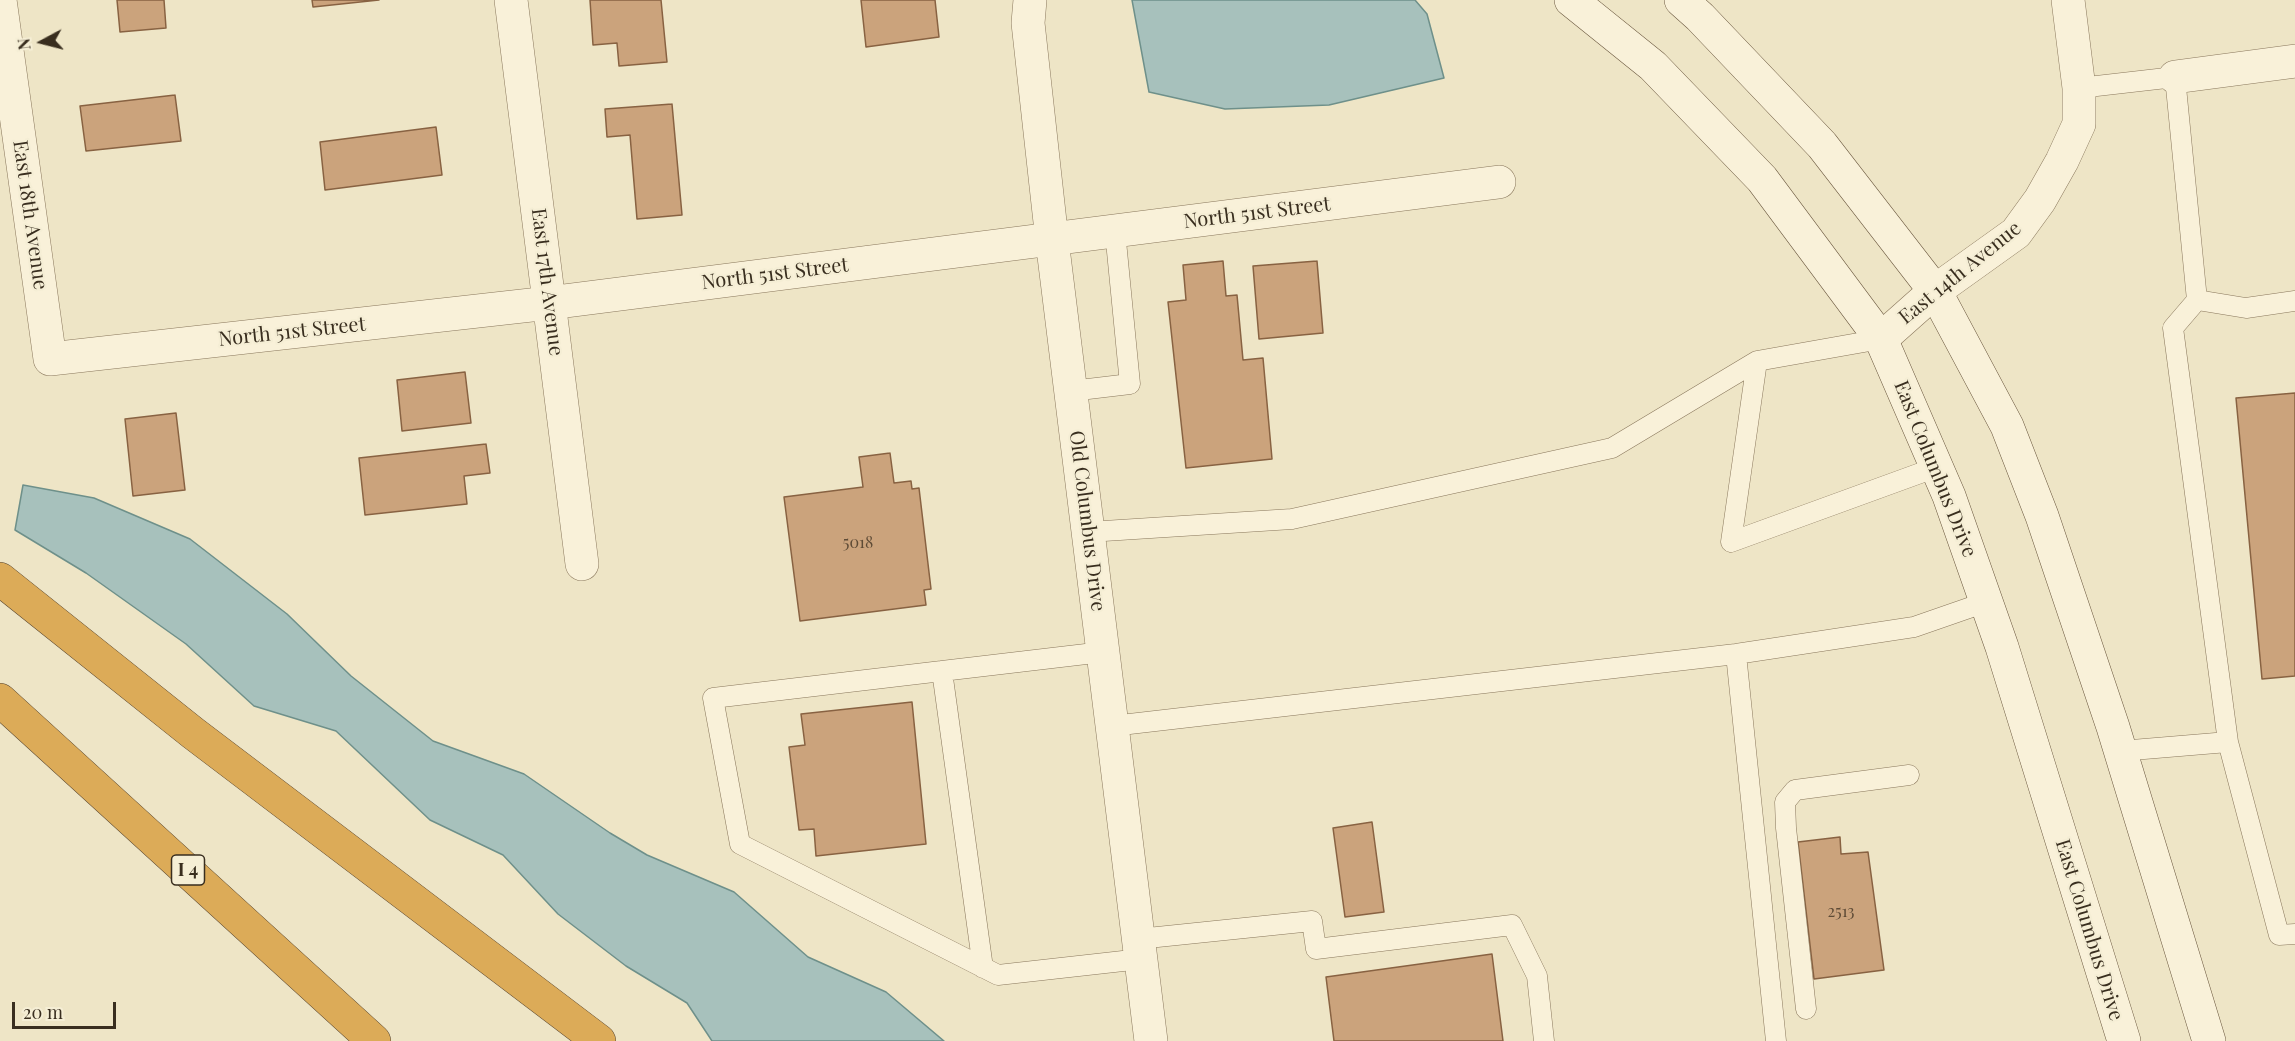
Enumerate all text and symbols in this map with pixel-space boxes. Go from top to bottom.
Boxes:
north arrow [12,12,72,72]
text: N [13,37,35,51]
street label: East 18th Avenue [8,139,52,291]
street label: North 51st Street [1182,192,1332,234]
street label: East 17th Avenue [526,207,568,357]
street label: East 14th Avenue [1894,216,2026,330]
street label: North 51st Street [700,253,850,295]
street label: North 51st Street [217,312,367,352]
street label: East Columbus Drive [1889,377,1981,561]
street label: Old Columbus Drive [1064,429,1110,613]
house number: 5018 [843,533,873,553]
street label: East Columbus Drive [2050,836,2128,1024]
road number: I 4 [172,855,204,885]
house number: 2513 [1827,902,1855,922]
scale bar [15,990,118,1028]
text: 20 m [23,1000,63,1024]

